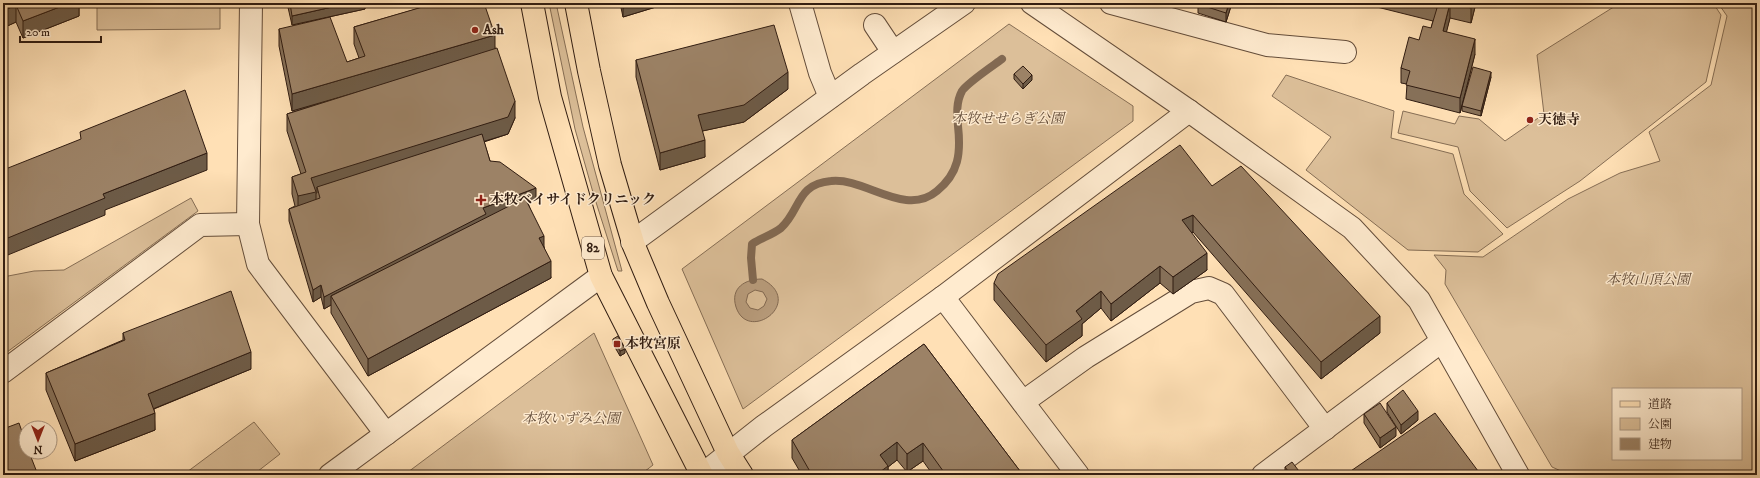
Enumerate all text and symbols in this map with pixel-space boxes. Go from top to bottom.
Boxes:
scale bar [20,18,101,44]
place label: Ash [482,21,505,39]
text: 20 m [26,25,50,40]
marker: Ash [470,25,480,35]
park label: 本牧せせらぎ公園 [952,110,1066,128]
place label: 天徳寺 [1538,111,1580,129]
marker: 天徳寺 [1525,115,1535,125]
place label: 本牧ベイサイドクリニック [490,191,656,209]
marker: 本牧ベイサイドクリニック [475,194,487,206]
road number: 82 [582,237,604,259]
park label: 本牧山頂公園 [1606,271,1692,289]
place label: 本牧宮原 [625,335,681,353]
marker: 本牧宮原 [612,339,622,349]
legend [1612,388,1742,460]
text: 道路 [1648,397,1672,412]
park label: 本牧いずみ公園 [522,410,622,428]
text: 公園 [1648,417,1672,432]
north arrow [18,420,58,460]
text: 建物 [1648,437,1672,452]
text: N [33,442,43,456]

